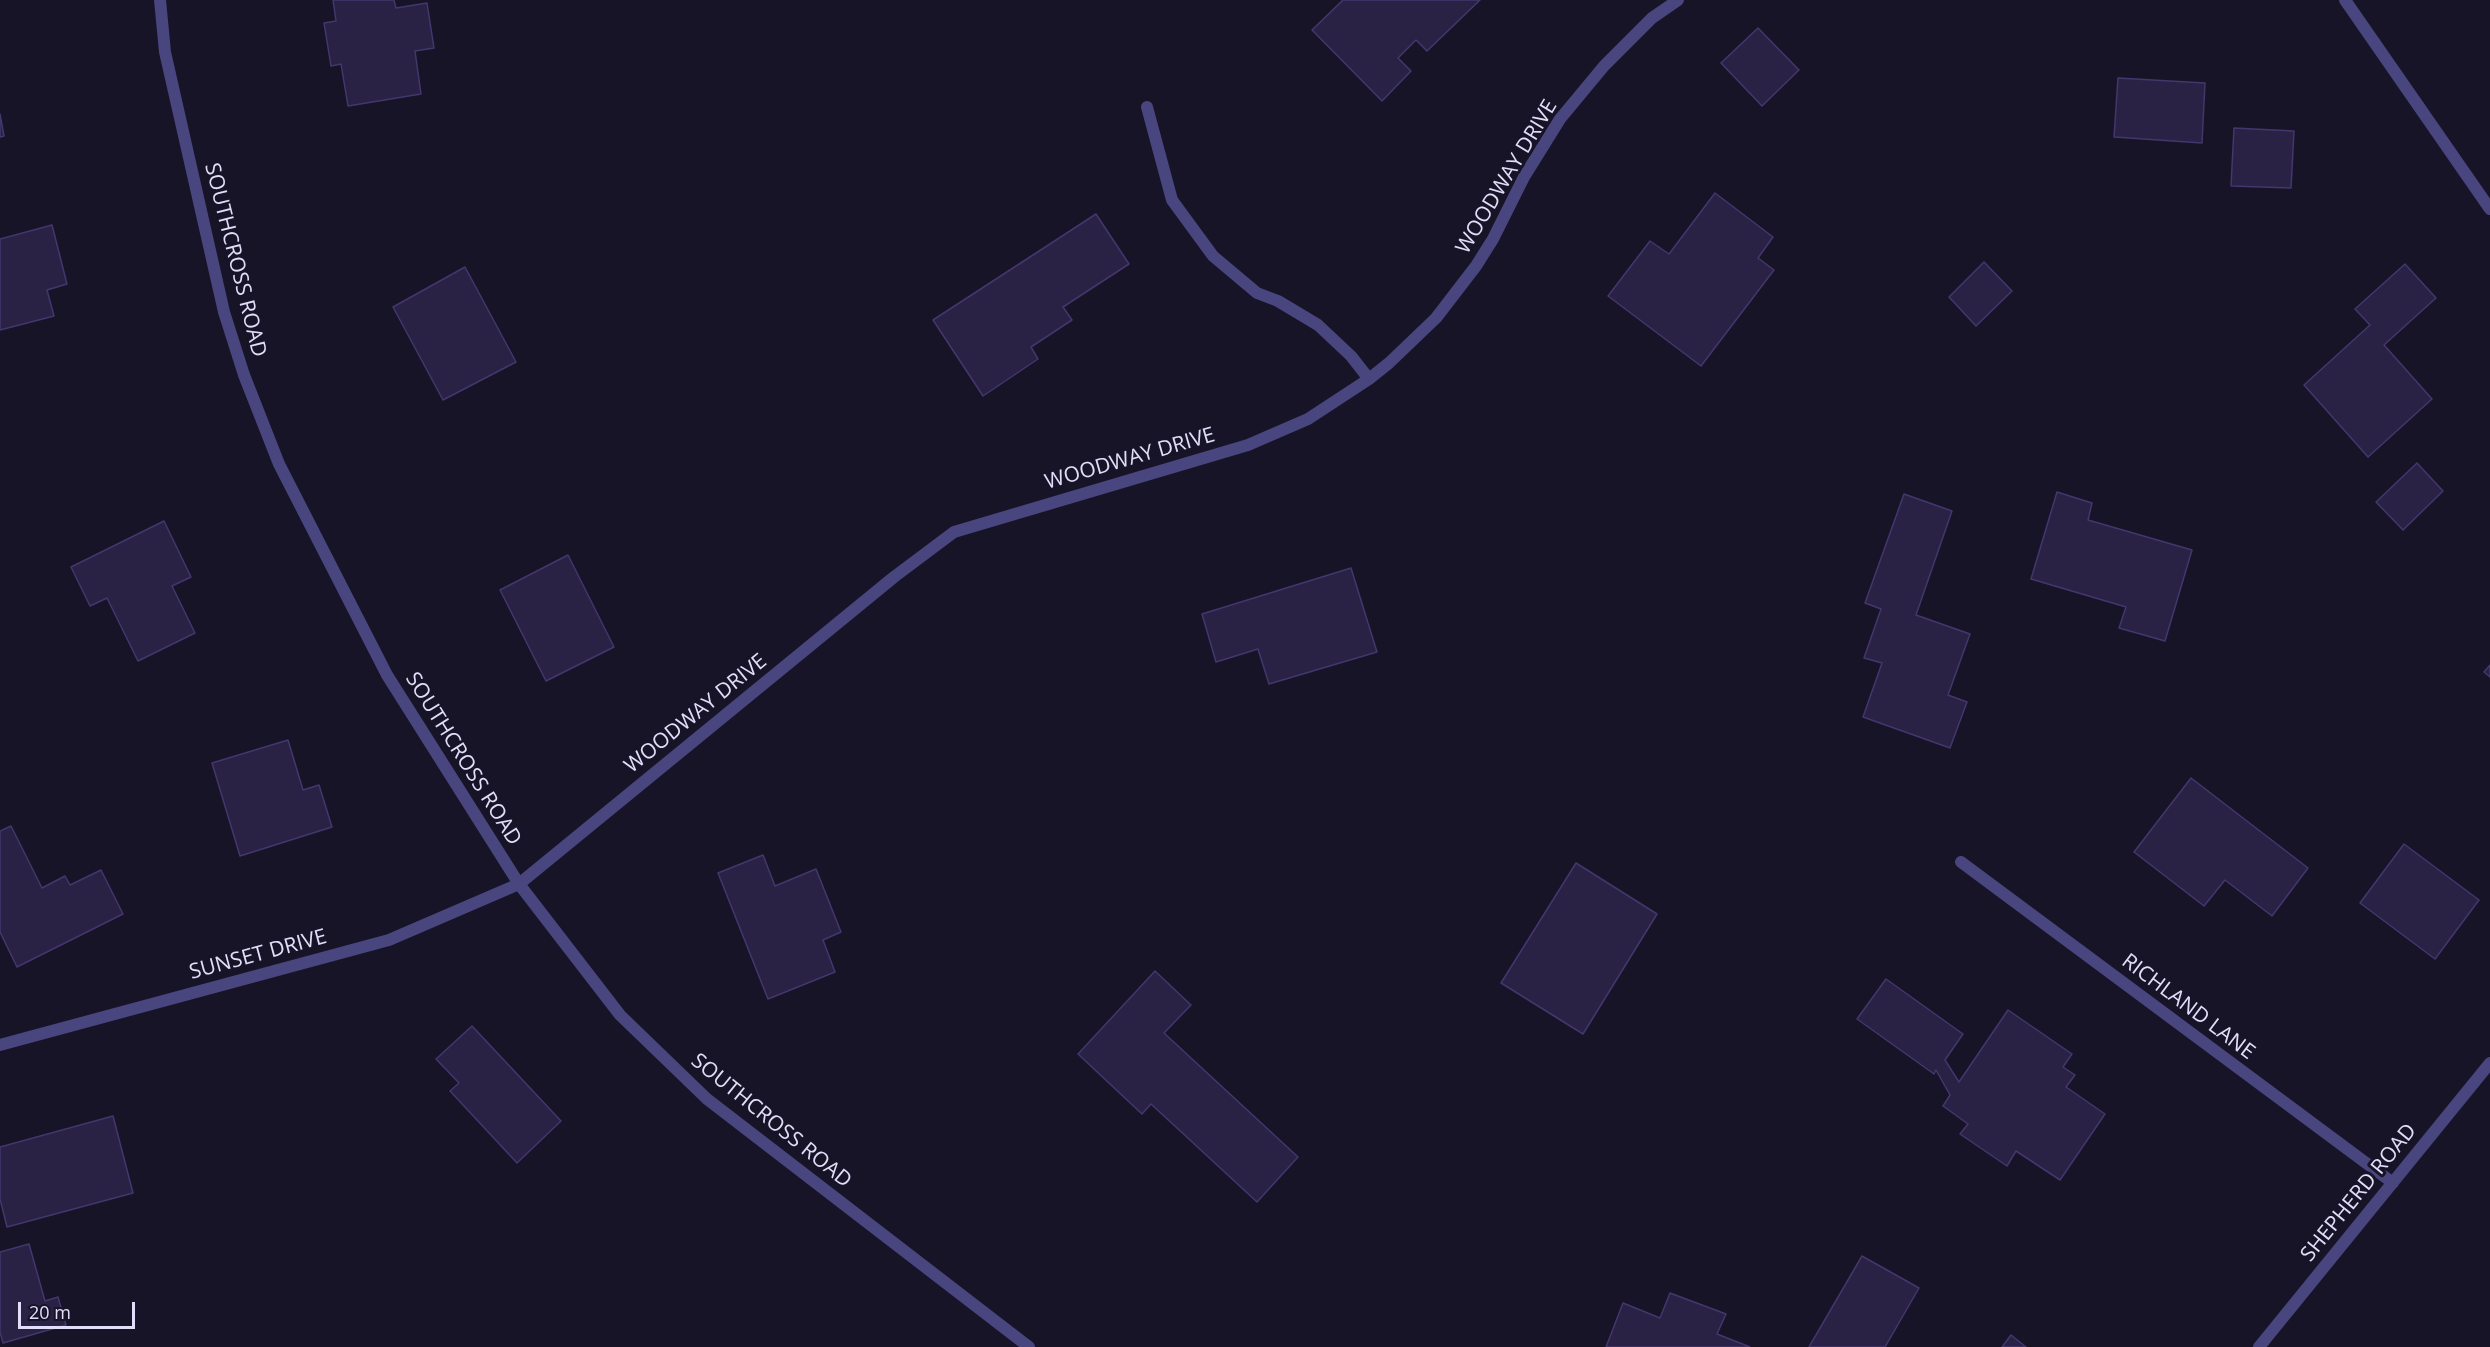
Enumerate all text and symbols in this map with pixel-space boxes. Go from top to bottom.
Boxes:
street label: WOODWAY DRIVE [1451,95,1563,259]
street label: SOUTHCROSS ROAD [199,160,271,360]
street label: WOODWAY DRIVE [1042,423,1218,495]
street label: WOODWAY DRIVE [620,649,772,779]
street label: SOUTHCROSS ROAD [400,668,526,850]
street label: SUNSET DRIVE [187,925,329,985]
street label: RICHLAND LANE [2117,949,2259,1065]
street label: SOUTHCROSS ROAD [686,1049,856,1193]
street label: SHEPHERD ROAD [2296,1119,2422,1267]
scale bar [21,1290,138,1328]
text: 20 m [29,1300,71,1324]

